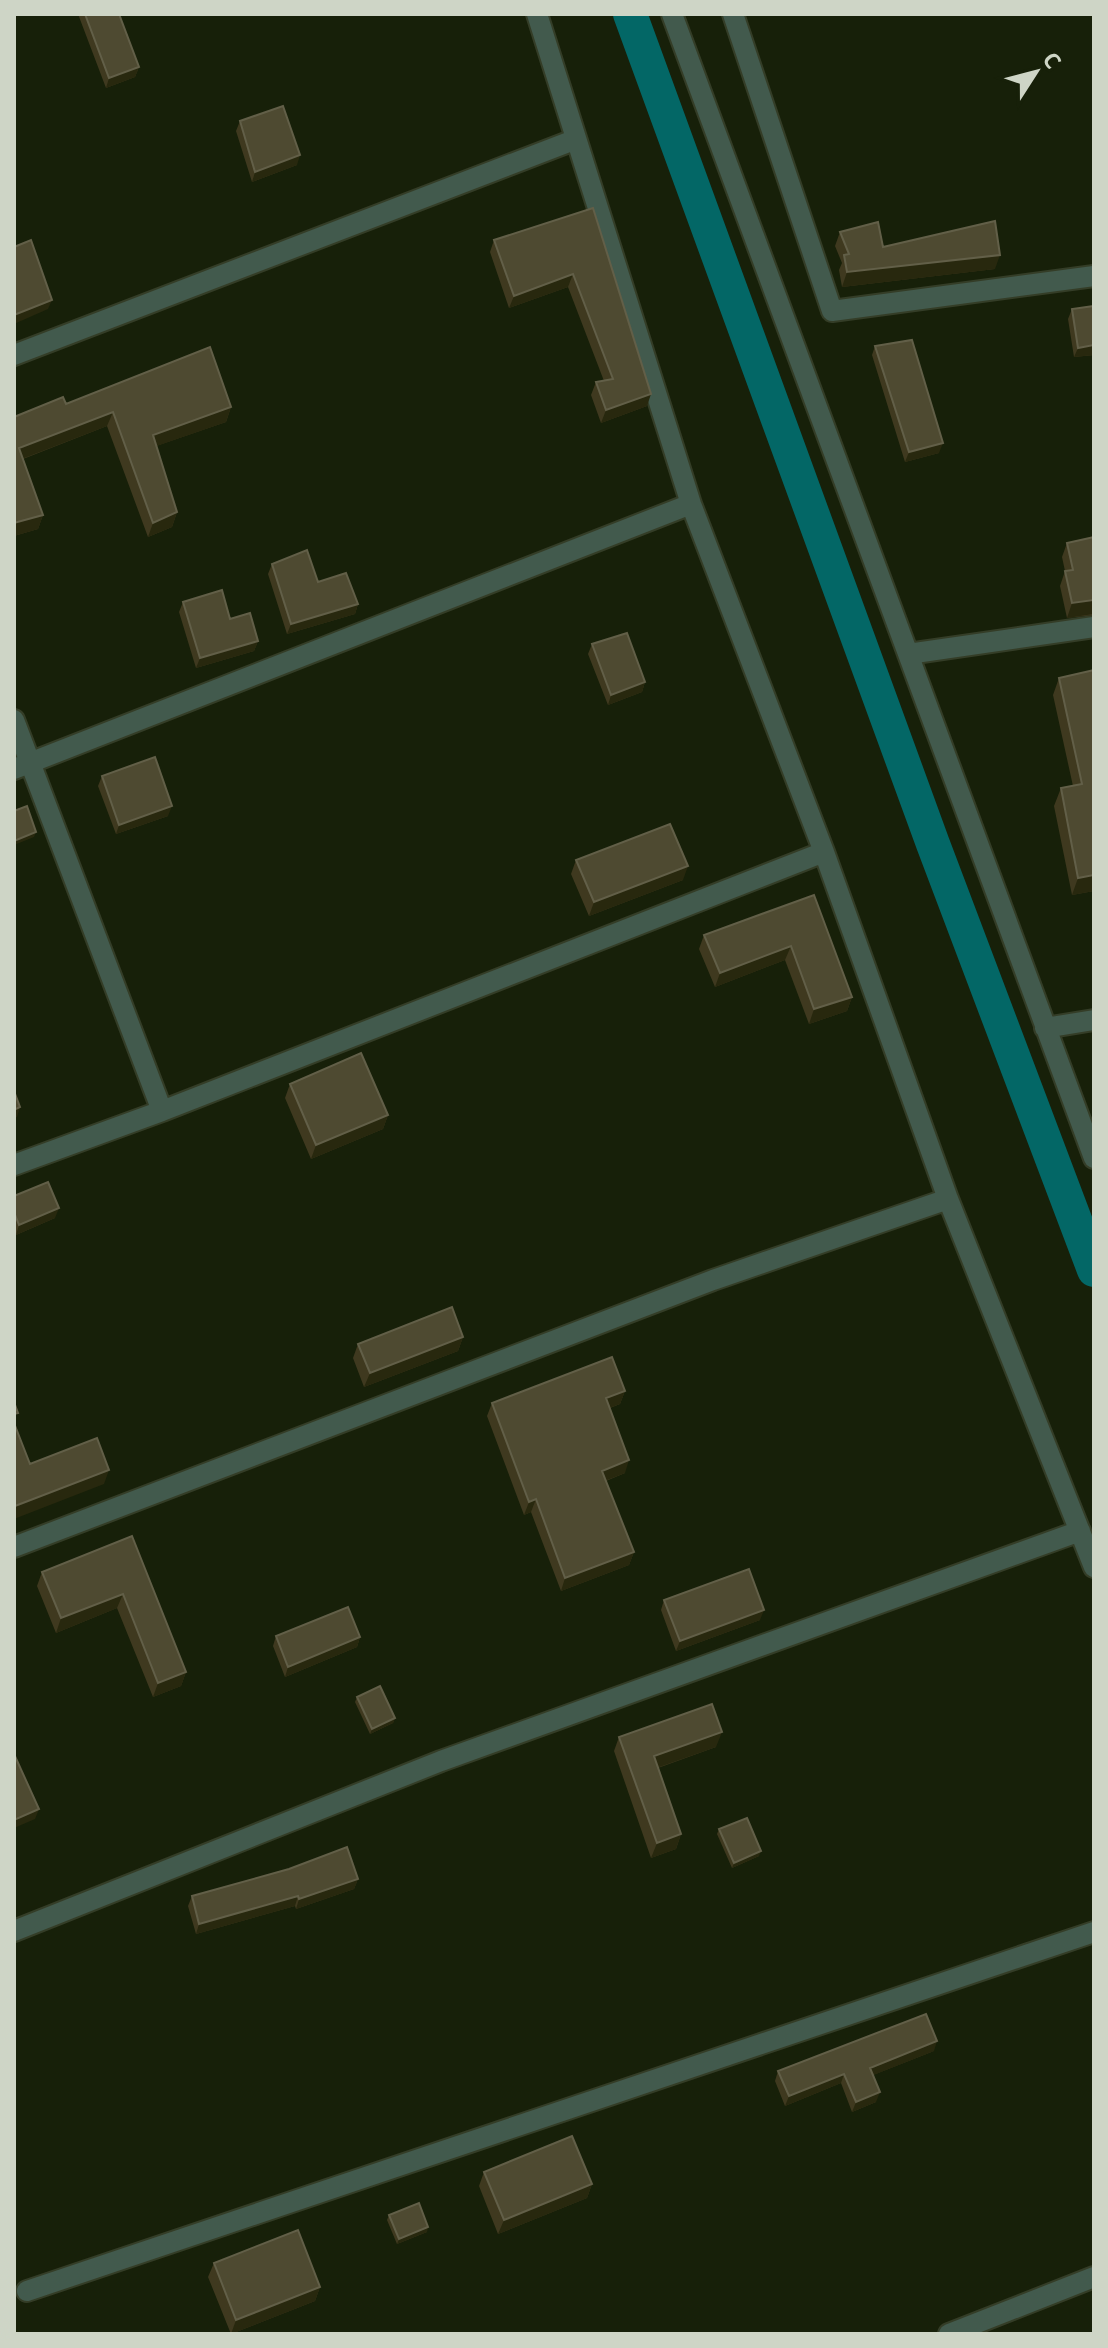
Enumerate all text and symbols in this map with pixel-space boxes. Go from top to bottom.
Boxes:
north arrow [996,32,1076,112]
text: С [1037,45,1069,74]

